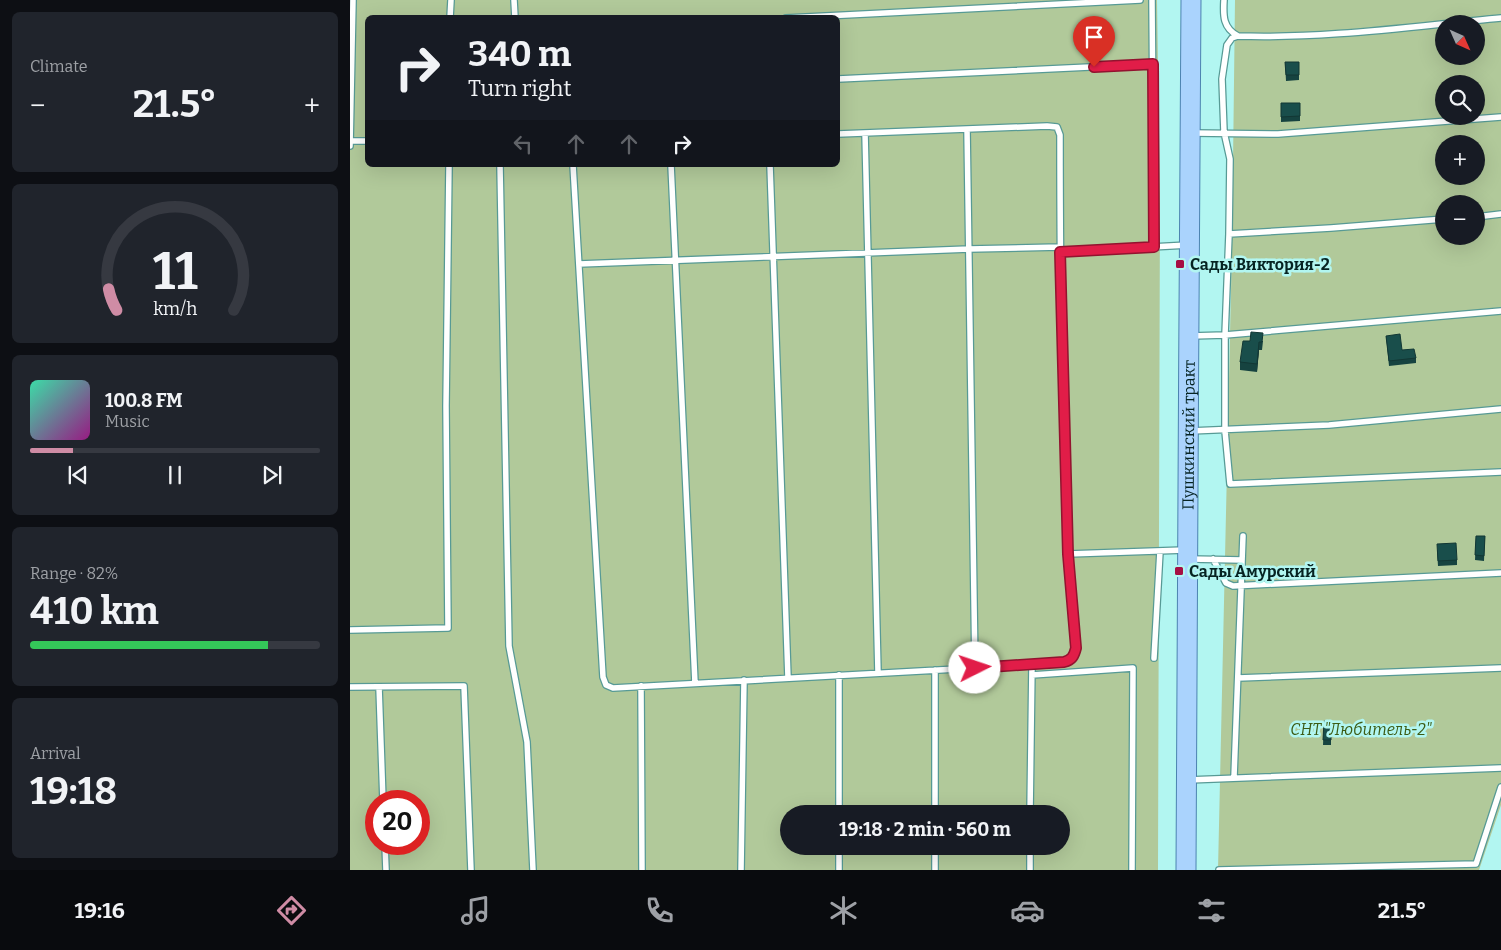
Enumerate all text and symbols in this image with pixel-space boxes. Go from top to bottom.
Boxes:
north arrow [1435,15,1485,65]
map controls [1435,15,1485,245]
pin [1073,16,1115,67]
icon: arrive [1080,23,1108,51]
text: 340 m [468,33,571,75]
icon: right [385,35,450,100]
text: Climate [30,57,88,76]
text: Turn right [468,75,571,102]
button: search [1435,75,1485,125]
text: 21.5° [133,81,217,127]
text: − [30,89,45,122]
text: + [304,89,320,122]
icon: left [509,130,537,158]
icon: ahead [562,130,590,158]
icon: ahead [615,130,643,158]
icon: right [668,130,696,158]
button: + [1435,135,1485,185]
button: − [1435,195,1485,245]
text: 11 [153,240,198,303]
place label: Сады Виктория-2 [1190,255,1330,274]
marker: Сады Виктория-2 [1174,258,1186,270]
text: km/h [153,298,197,320]
street label: Пушкинский тракт [1178,360,1198,510]
text: 100.8 FM [105,389,183,412]
text: Music [105,412,150,431]
icon: previous [64,461,92,489]
icon: pause [161,461,189,489]
icon: next [258,461,286,489]
place label: Сады Амурский [1189,562,1316,581]
text: Range · 82% [30,564,118,583]
marker: Сады Амурский [1173,565,1185,577]
text: 410 km [30,588,159,634]
position arrow [948,641,1000,693]
park label: СНТ "Любитель-2" [1290,720,1433,739]
text: Arrival [30,744,81,763]
text: 19:18 [30,768,117,814]
speed limit sign: 20 [365,790,430,855]
text: 19:18 · 2 min · 560 m [839,818,1011,841]
icon: directions [274,893,309,928]
icon: music [458,893,493,928]
icon: phone [642,893,677,928]
icon: climate [826,893,861,928]
icon: car [1010,893,1045,928]
icon: filters [1194,893,1229,928]
text: 19:16 [75,897,125,924]
text: 21.5° [1378,897,1426,924]

